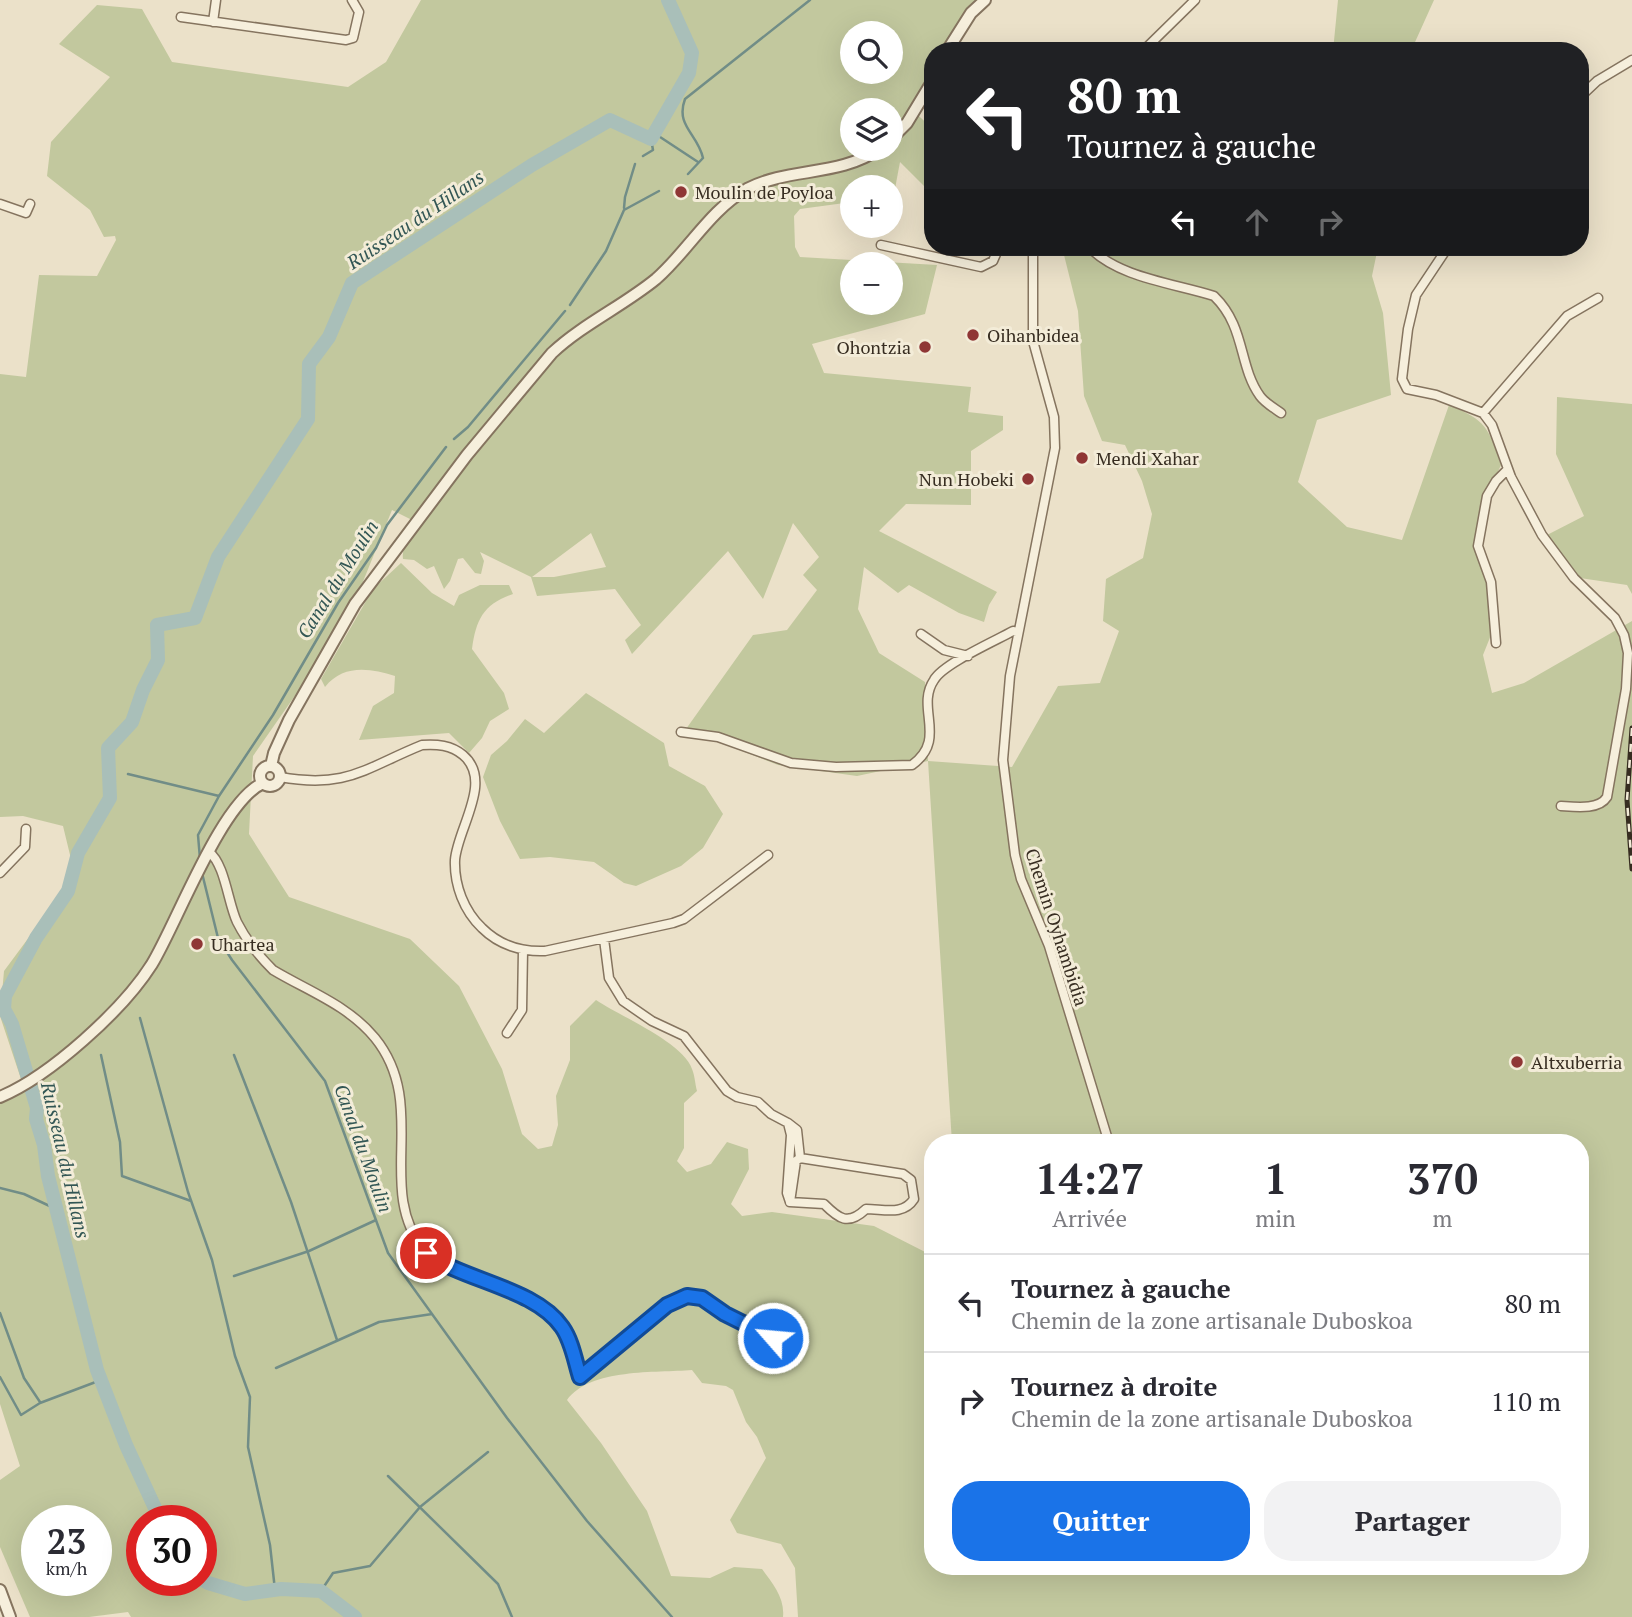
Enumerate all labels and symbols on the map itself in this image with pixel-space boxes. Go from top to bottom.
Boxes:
water label: Ruisseau du Hillans [341,164,488,275]
place label: Moulin de Poyloa [695,180,834,204]
marker: Moulin de Poyloa [673,184,689,200]
place label: Oihanbidea [987,323,1079,347]
marker: Oihanbidea [965,327,981,343]
place label: Ohontzia [837,335,911,359]
marker: Ohontzia [917,339,933,355]
place label: Mendi Xahar [1096,446,1199,470]
marker: Mendi Xahar [1074,450,1090,466]
place label: Nun Hobeki [919,467,1014,491]
marker: Nun Hobeki [1020,471,1036,487]
water label: Canal du Moulin [291,515,383,643]
street label: Chemin Oyhambidia [1020,845,1094,1009]
place label: Uhartea [211,932,275,956]
marker: Uhartea [189,936,205,952]
place label: Altxuberria [1531,1050,1622,1074]
marker: Altxuberria [1509,1054,1525,1070]
water label: Ruisseau du Hillans [36,1078,96,1241]
water label: Canal du Moulin [329,1080,399,1216]
pin [396,1223,456,1283]
position arrow [736,1301,810,1375]
speed limit sign: 30 [126,1505,217,1596]

